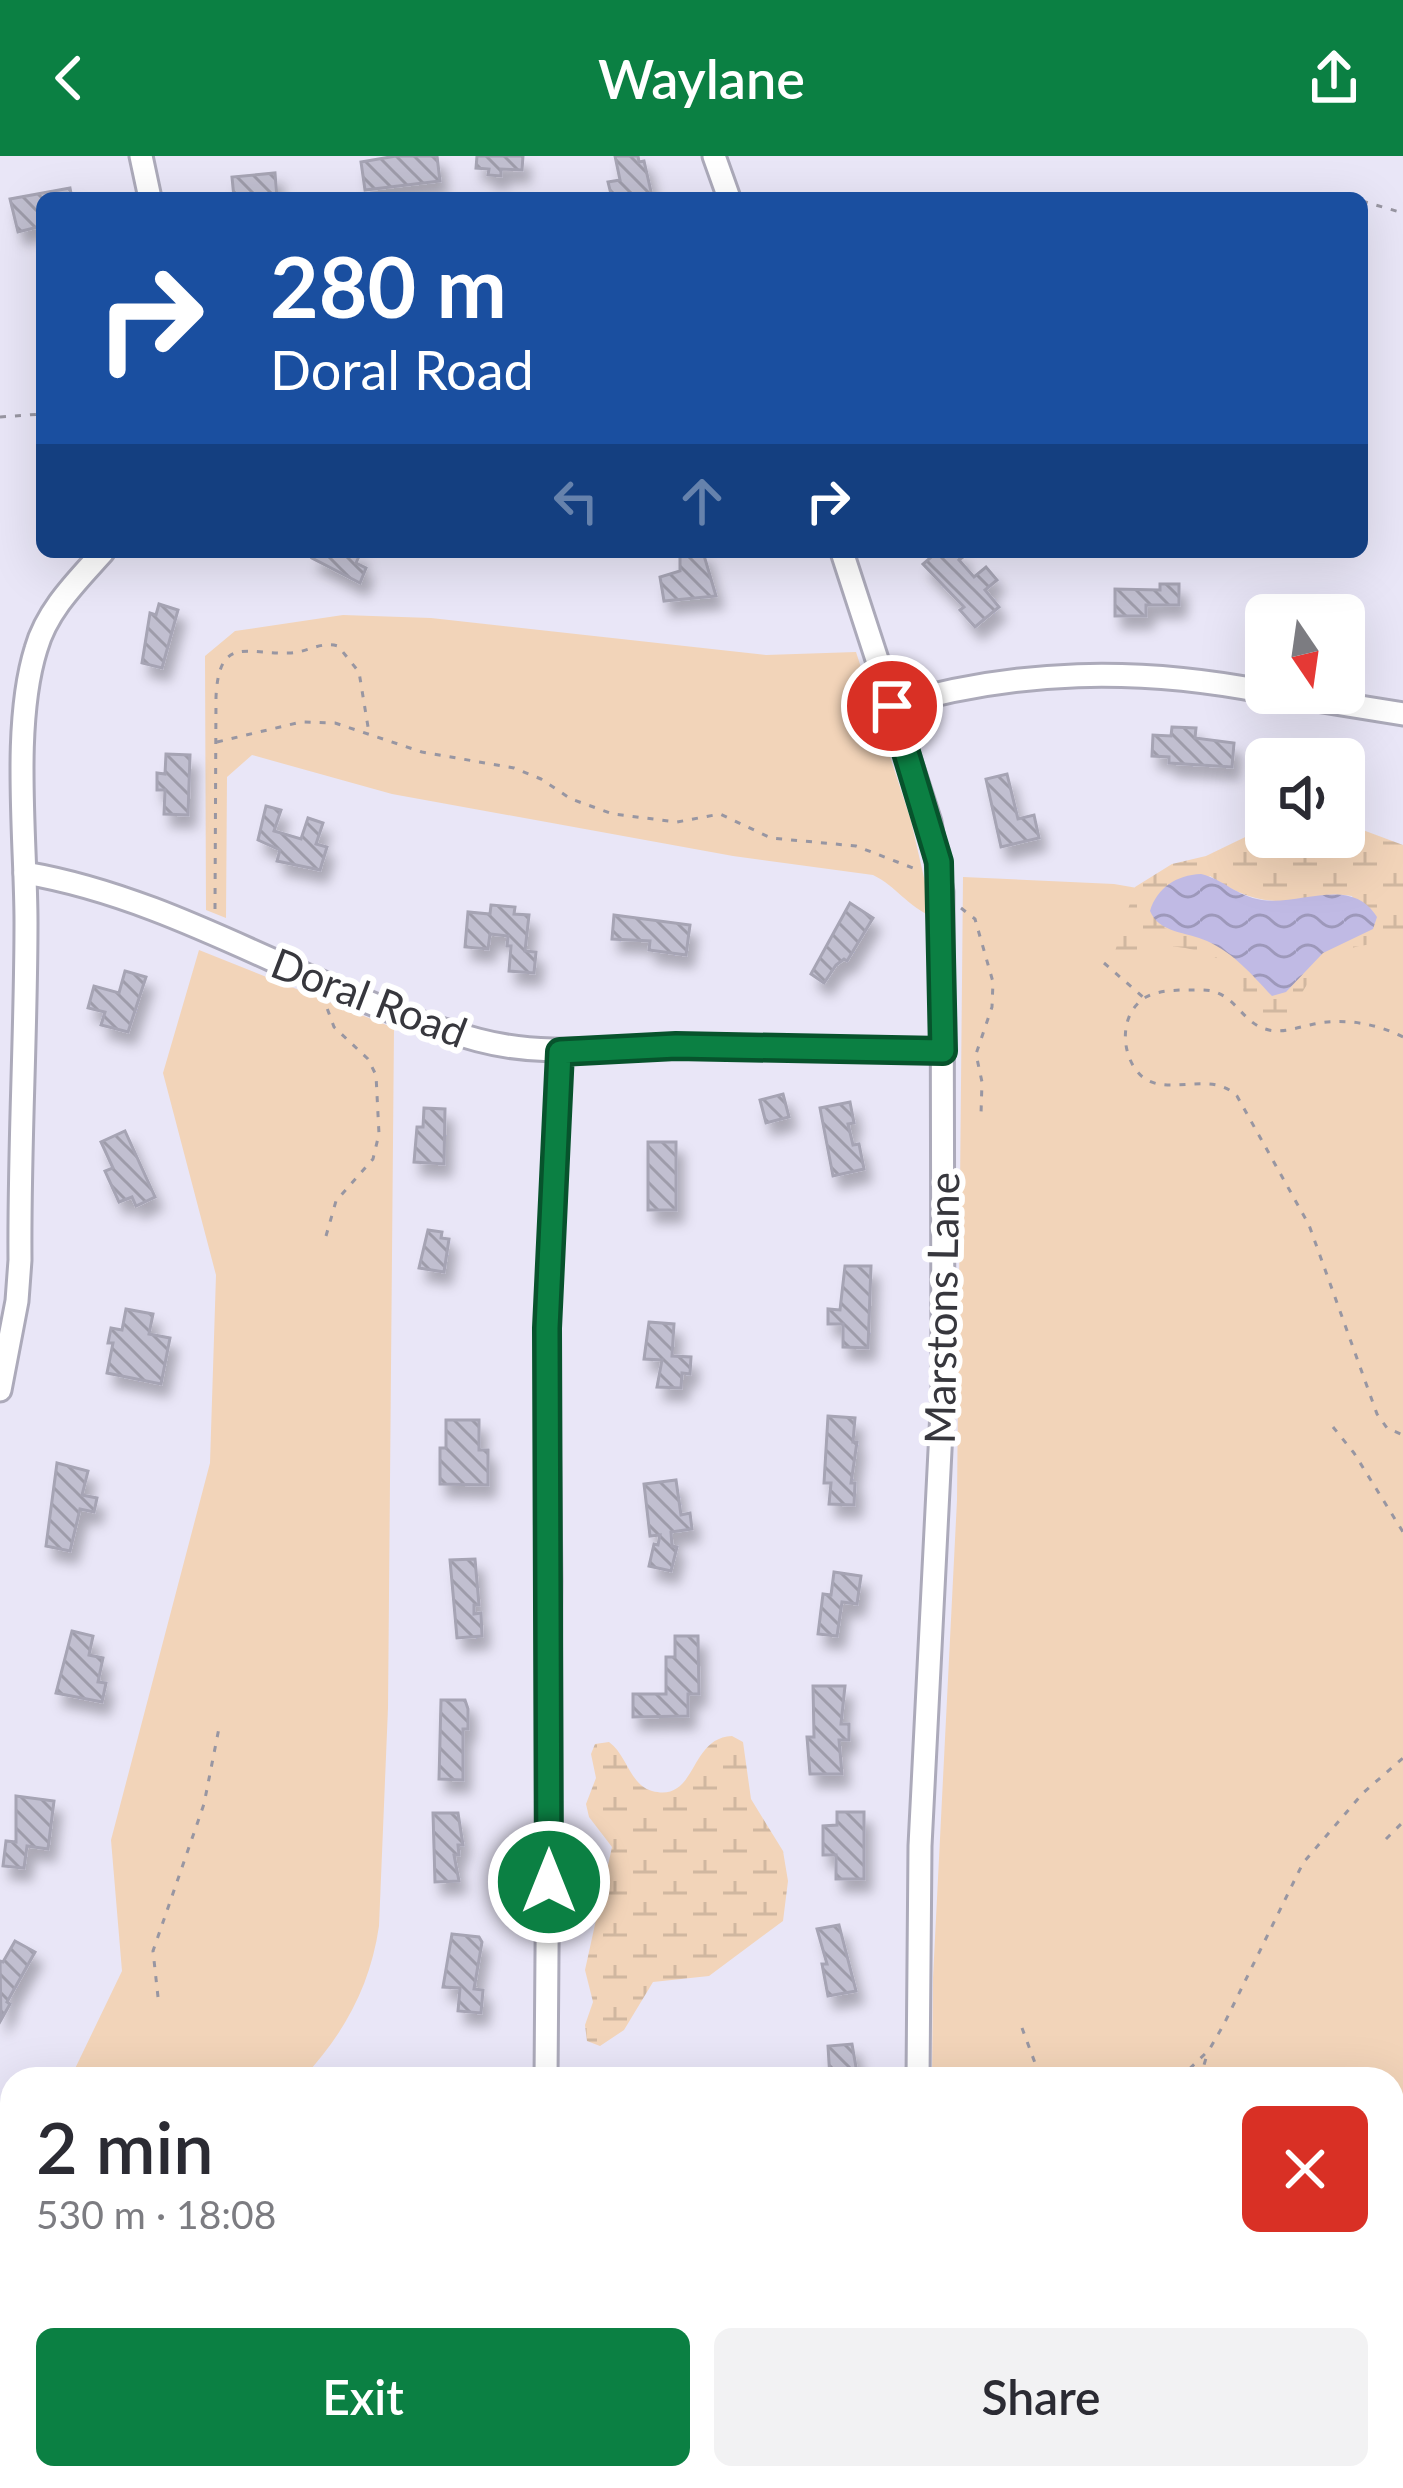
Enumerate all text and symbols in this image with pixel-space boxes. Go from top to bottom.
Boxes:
icon: back [36,45,102,111]
icon: share [1301,45,1367,111]
text: Waylane [598,46,805,111]
text: 280 m [270,235,507,336]
icon: right [72,240,228,396]
text: Doral Road [270,337,534,402]
icon: left [543,468,609,534]
icon: ahead [669,468,735,534]
icon: right [795,468,861,534]
north arrow [1245,594,1365,714]
map controls [1245,594,1365,858]
pin [841,655,943,757]
icon: arrive [859,673,925,739]
button: sound [1245,738,1365,858]
street label: Doral Road [265,937,474,1057]
street label: Marstons Lane [914,1172,968,1444]
position arrow [486,1819,612,1945]
text: 2 min [36,2103,214,2189]
button: close [1242,2106,1368,2232]
text: 530 m · 18:08 [36,2191,276,2237]
button: Exit [36,2328,690,2466]
button: Share [714,2328,1368,2466]

